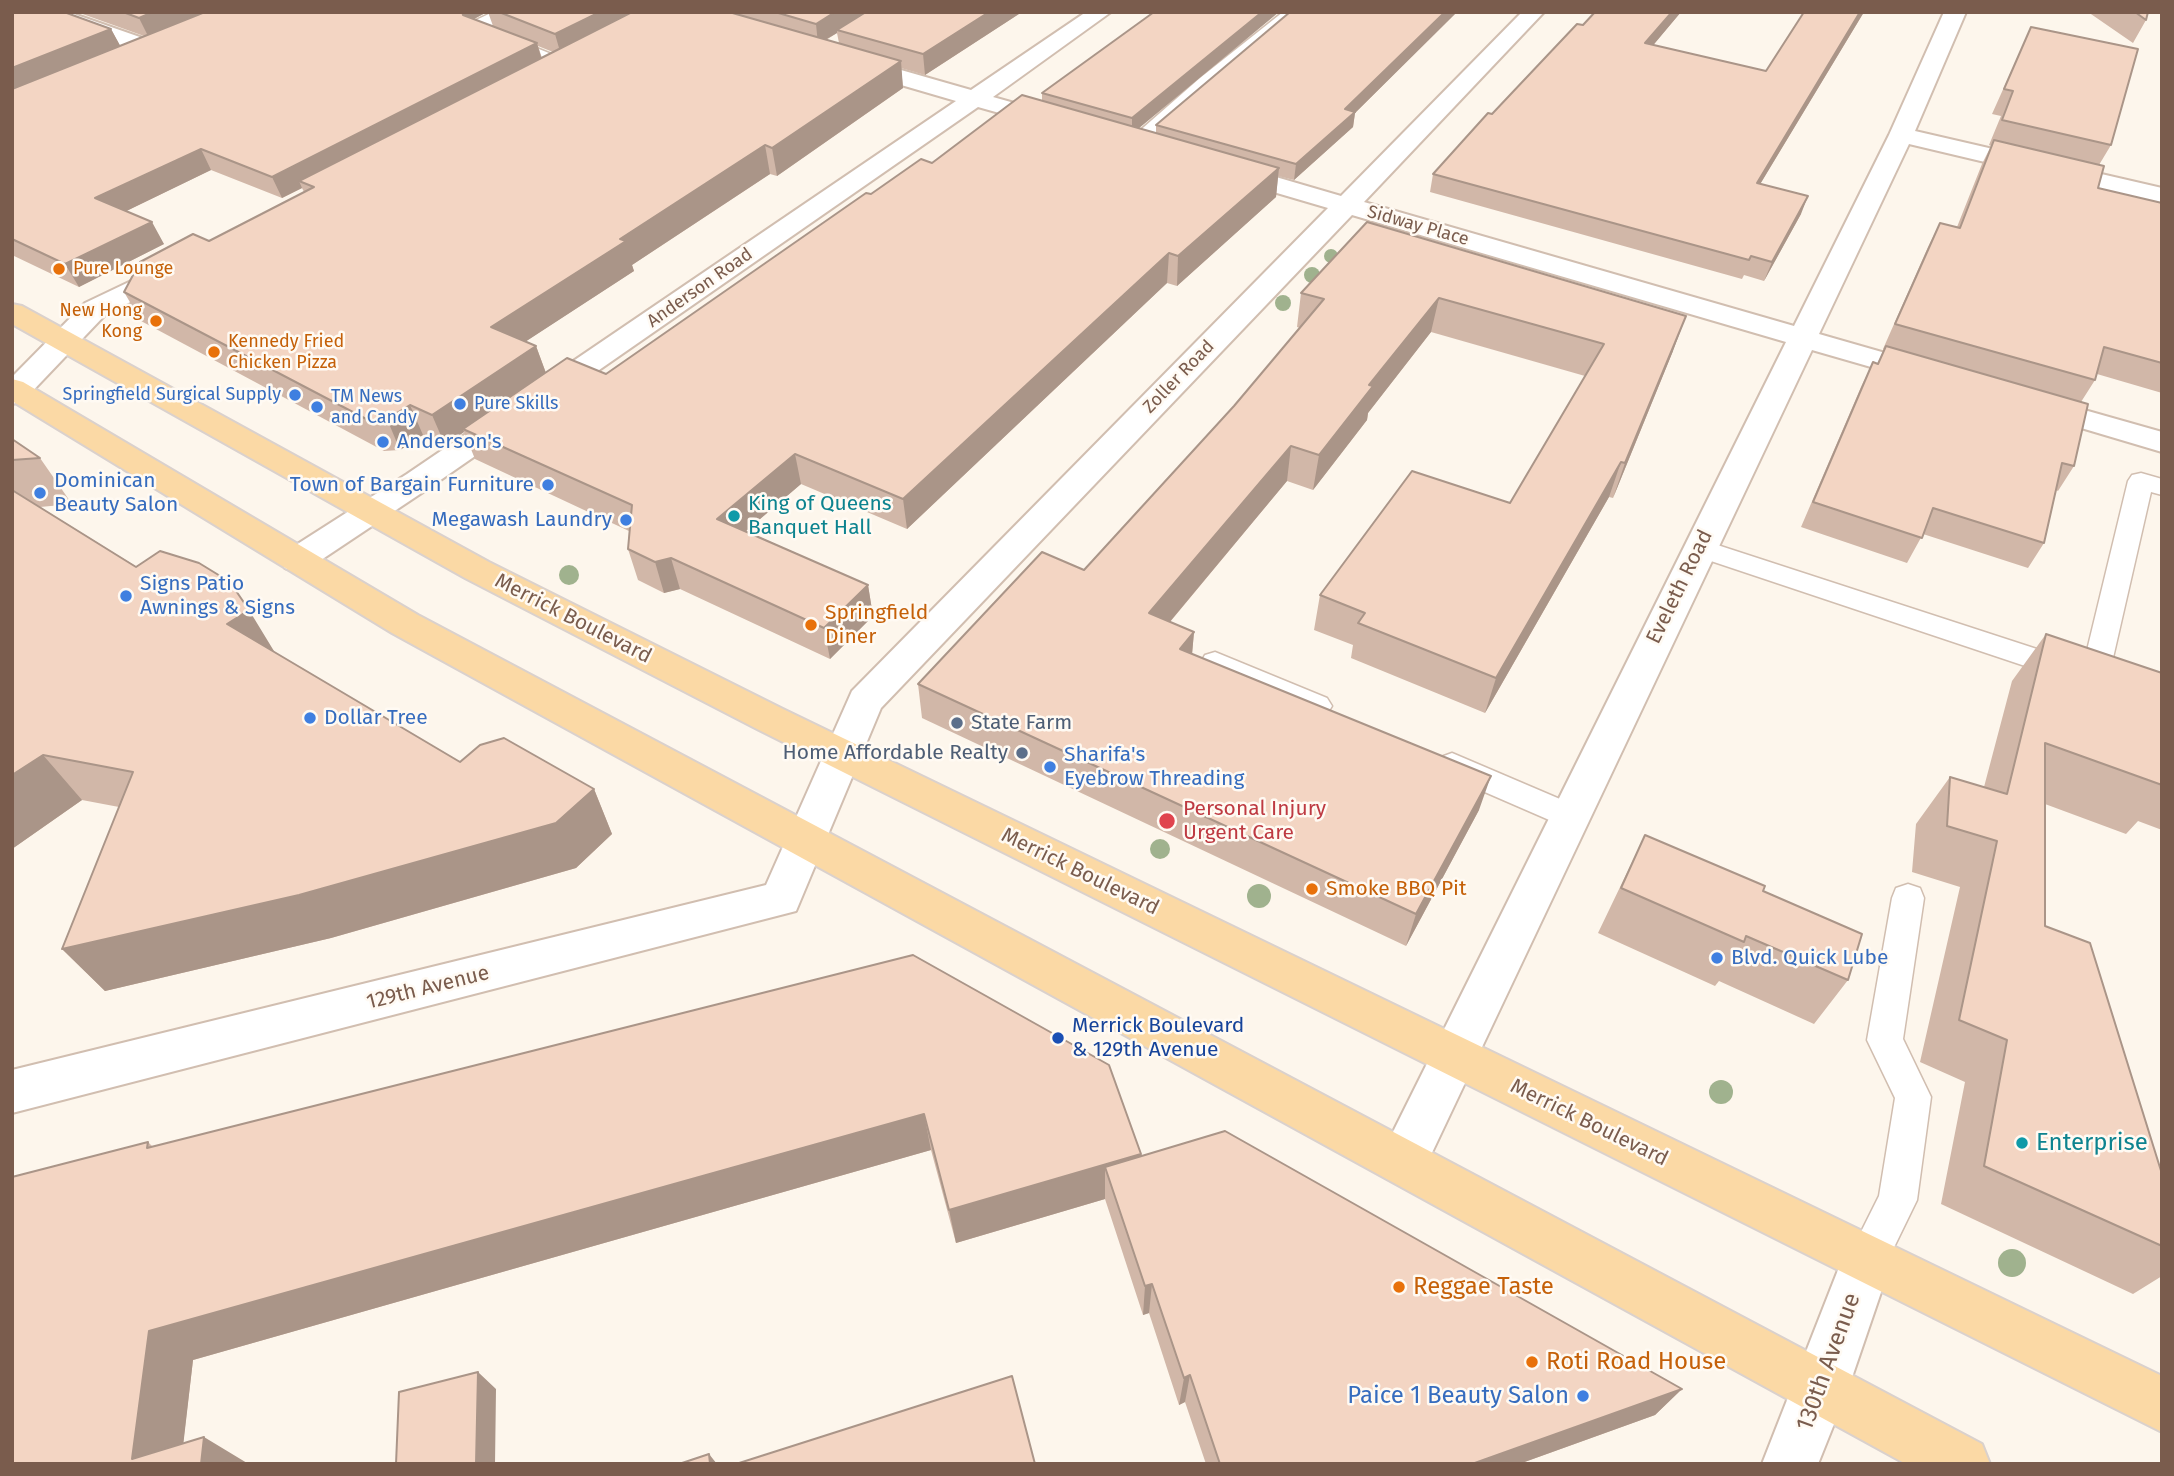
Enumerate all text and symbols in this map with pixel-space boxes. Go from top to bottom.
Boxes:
street label: Sidway Place [1365,201,1471,251]
street label: Anderson Road [643,244,757,332]
place label: Pure Lounge [73,258,173,280]
marker: Pure Lounge [51,261,67,277]
place label: New Hong Kong [60,300,142,342]
marker: New Hong Kong [148,313,164,329]
place label: Kennedy Fried Chicken Pizza [228,331,344,374]
street label: Zoller Road [1139,336,1219,418]
marker: Kennedy Fried Chicken Pizza [206,344,222,360]
place label: Springfield Surgical Supply [63,384,281,406]
place label: TM News and Candy [331,386,417,428]
marker: Springfield Surgical Supply [287,387,303,403]
place label: Pure Skills [474,393,558,415]
marker: Pure Skills [452,396,468,412]
marker: TM News and Candy [309,399,325,415]
place label: Anderson's [397,429,501,455]
marker: Anderson's [375,434,391,450]
place label: Dominican Beauty Salon [54,468,178,518]
place label: Town of Bargain Furniture [290,472,534,498]
marker: Town of Bargain Furniture [540,477,556,493]
marker: Dominican Beauty Salon [32,485,48,501]
place label: King of Queens Banquet Hall [748,491,892,541]
place label: Megawash Laundry [431,507,612,533]
marker: King of Queens Banquet Hall [726,508,742,524]
marker: Megawash Laundry [618,512,634,528]
street label: Eveleth Road [1642,526,1718,648]
street label: Merrick Boulevard [490,569,656,669]
place label: Signs Patio Awnings & Signs [140,571,295,621]
marker: Signs Patio Awnings & Signs [118,588,134,604]
place label: Springfield Diner [825,600,928,650]
marker: Springfield Diner [803,617,819,633]
place label: Dollar Tree [324,705,428,731]
marker: Dollar Tree [302,710,318,726]
place label: State Farm [971,710,1072,736]
marker: State Farm [949,715,965,731]
place label: Home Affordable Realty [783,740,1008,766]
place label: Sharifa's Eyebrow Threading [1064,742,1244,792]
marker: Home Affordable Realty [1014,745,1030,761]
marker: Sharifa's Eyebrow Threading [1042,759,1058,775]
place label: Personal Injury Urgent Care [1183,796,1326,846]
marker: Personal Injury Urgent Care [1157,811,1177,831]
street label: Merrick Boulevard [997,823,1163,921]
place label: Smoke BBQ Pit [1326,876,1467,902]
marker: Smoke BBQ Pit [1304,881,1320,897]
place label: Blvd. Quick Lube [1731,945,1888,971]
marker: Blvd. Quick Lube [1709,950,1725,966]
street label: 129th Avenue [364,961,492,1015]
place label: Merrick Boulevard & 129th Avenue [1072,1013,1244,1063]
marker: Merrick Boulevard & 129th Avenue [1050,1030,1066,1046]
street label: Merrick Boulevard [1506,1074,1672,1172]
place label: Enterprise [2036,1129,2148,1157]
marker: Enterprise [2014,1135,2030,1151]
place label: Reggae Taste [1413,1273,1554,1301]
marker: Reggae Taste [1391,1279,1407,1295]
street label: 130th Avenue [1791,1289,1867,1435]
place label: Roti Road House [1546,1348,1726,1376]
marker: Roti Road House [1524,1354,1540,1370]
place label: Paice 1 Beauty Salon [1347,1382,1569,1410]
marker: Paice 1 Beauty Salon [1575,1388,1591,1404]

